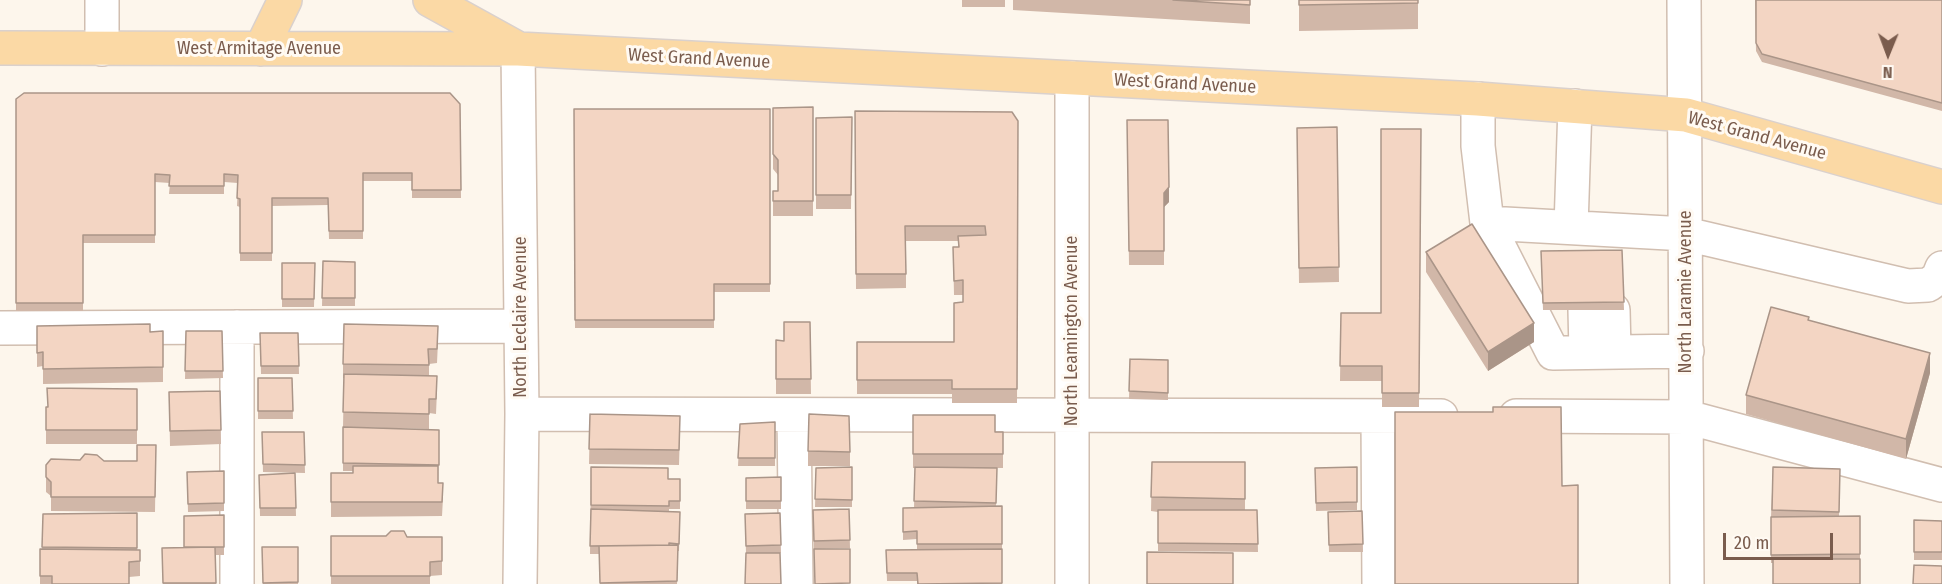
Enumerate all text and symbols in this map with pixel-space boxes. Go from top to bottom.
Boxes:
north arrow [1858,24,1918,84]
street label: West Armitage Avenue [177,38,341,60]
street label: West Grand Avenue [627,44,771,74]
text: N [1883,63,1893,82]
street label: West Grand Avenue [1113,69,1257,99]
street label: West Grand Avenue [1685,107,1829,165]
street label: North Laramie Avenue [1675,210,1697,374]
street label: North Leclaire Avenue [510,236,532,398]
street label: North Leamington Avenue [1061,236,1083,426]
scale bar [1726,521,1836,559]
text: 20 m [1734,532,1769,554]

